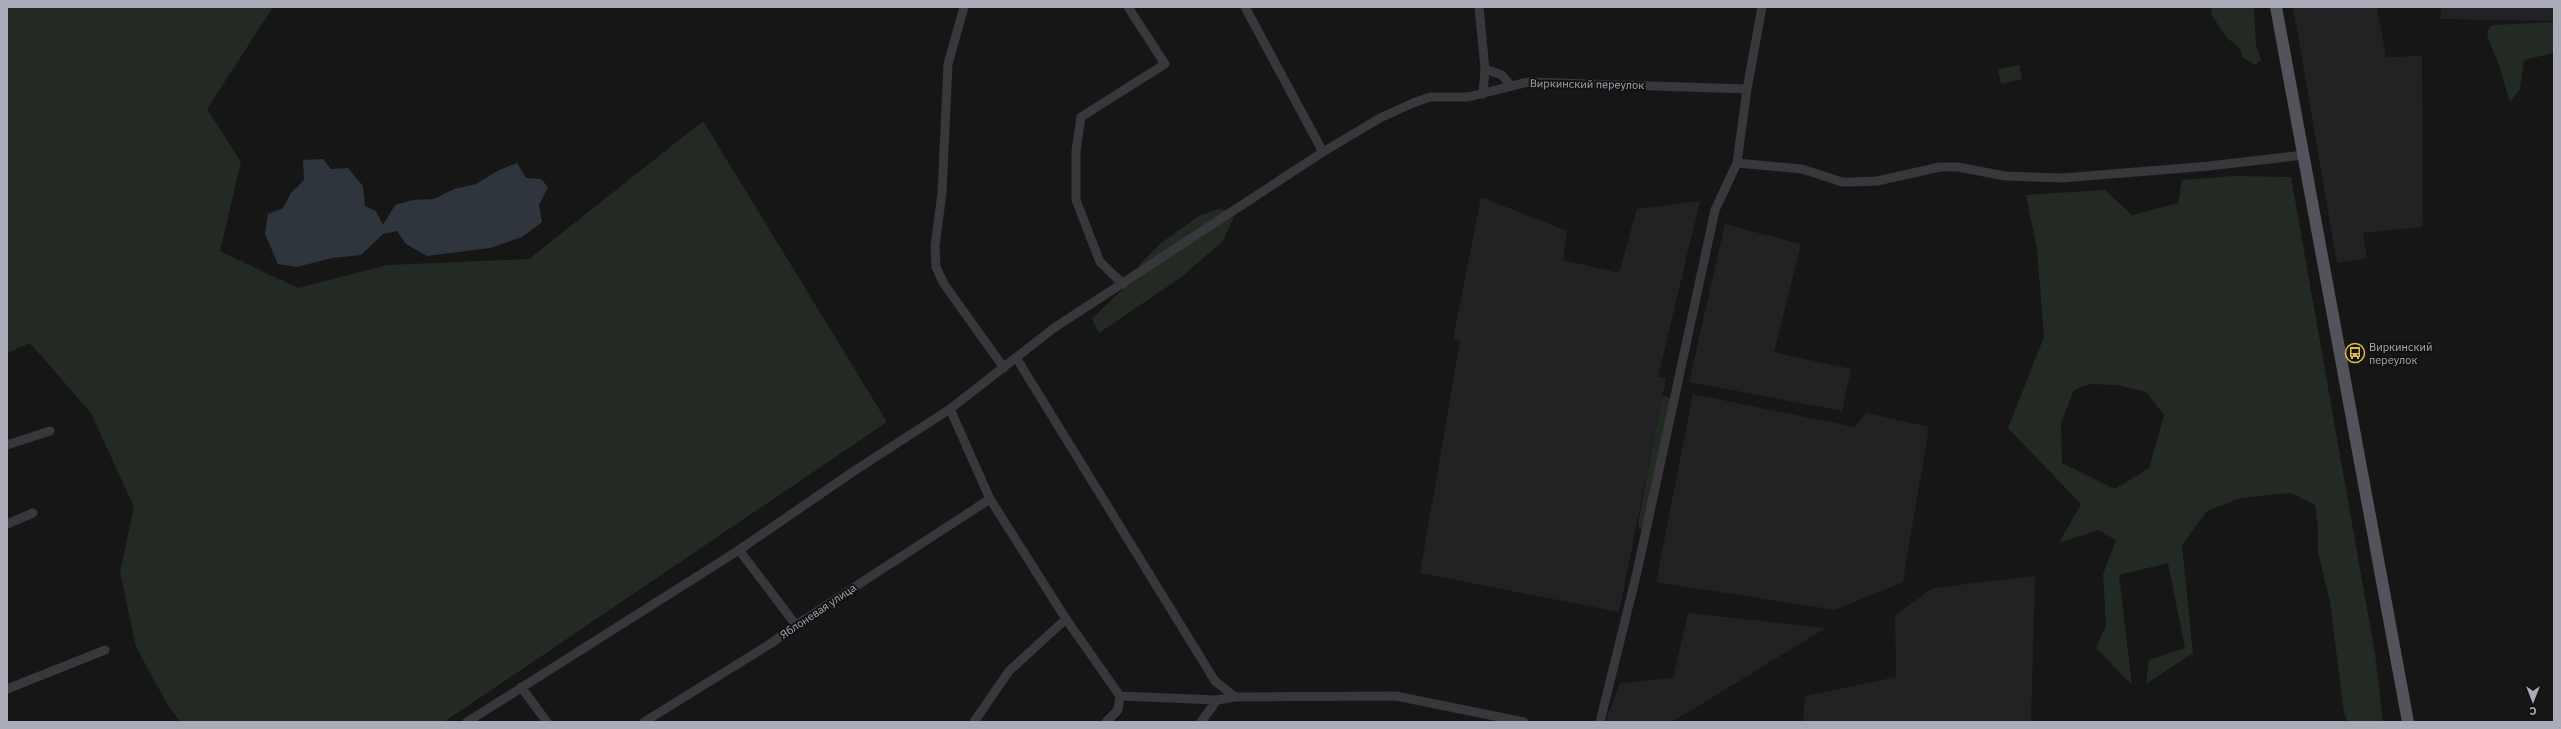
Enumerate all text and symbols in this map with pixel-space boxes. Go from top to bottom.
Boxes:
street label: Виркинский переулок [1530,76,1644,92]
place label: Виркинский переулок [2369,340,2433,367]
bus stop icon: Виркинский переулок [2344,342,2366,364]
street label: Яблоневая улица [777,580,859,642]
north arrow [2513,681,2553,721]
text: С [2529,704,2537,718]

